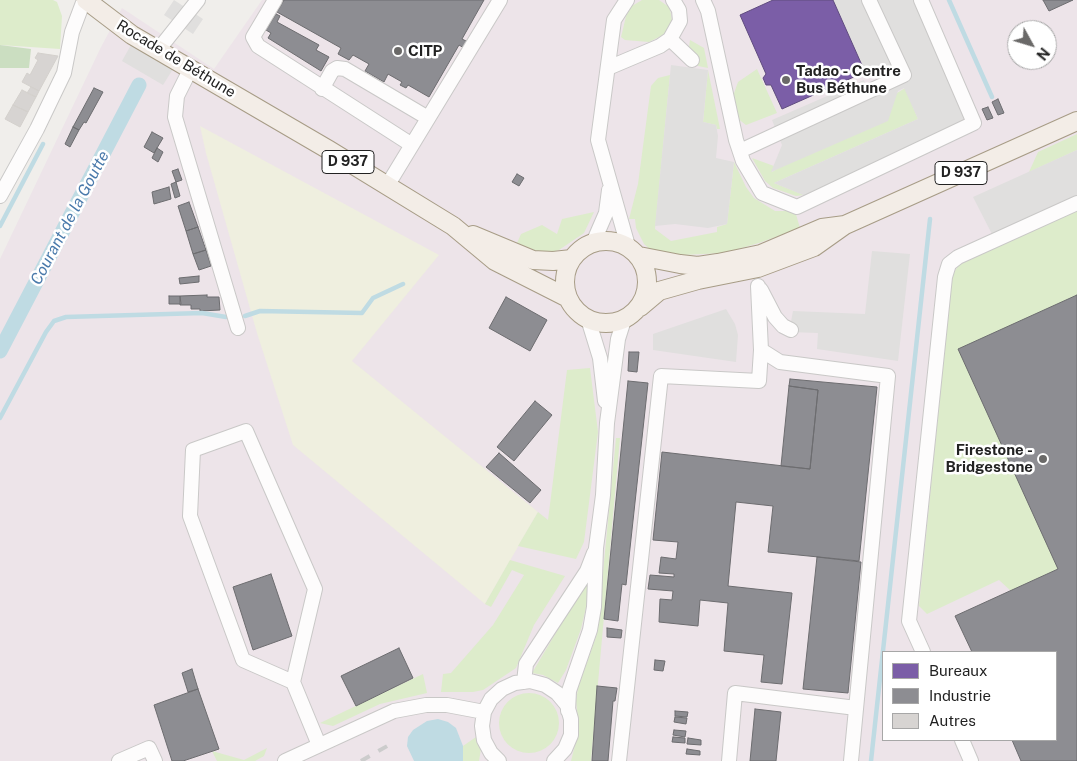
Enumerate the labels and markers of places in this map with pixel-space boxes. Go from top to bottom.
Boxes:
place label: CITP [408,42,442,60]
marker: CITP [392,45,404,57]
place label: Tadao - Centre Bus Béthune [796,62,901,97]
marker: Tadao - Centre Bus Béthune [780,74,792,86]
place label: Firestone - Bridgestone [946,441,1033,476]
marker: Firestone - Bridgestone [1037,453,1049,465]

